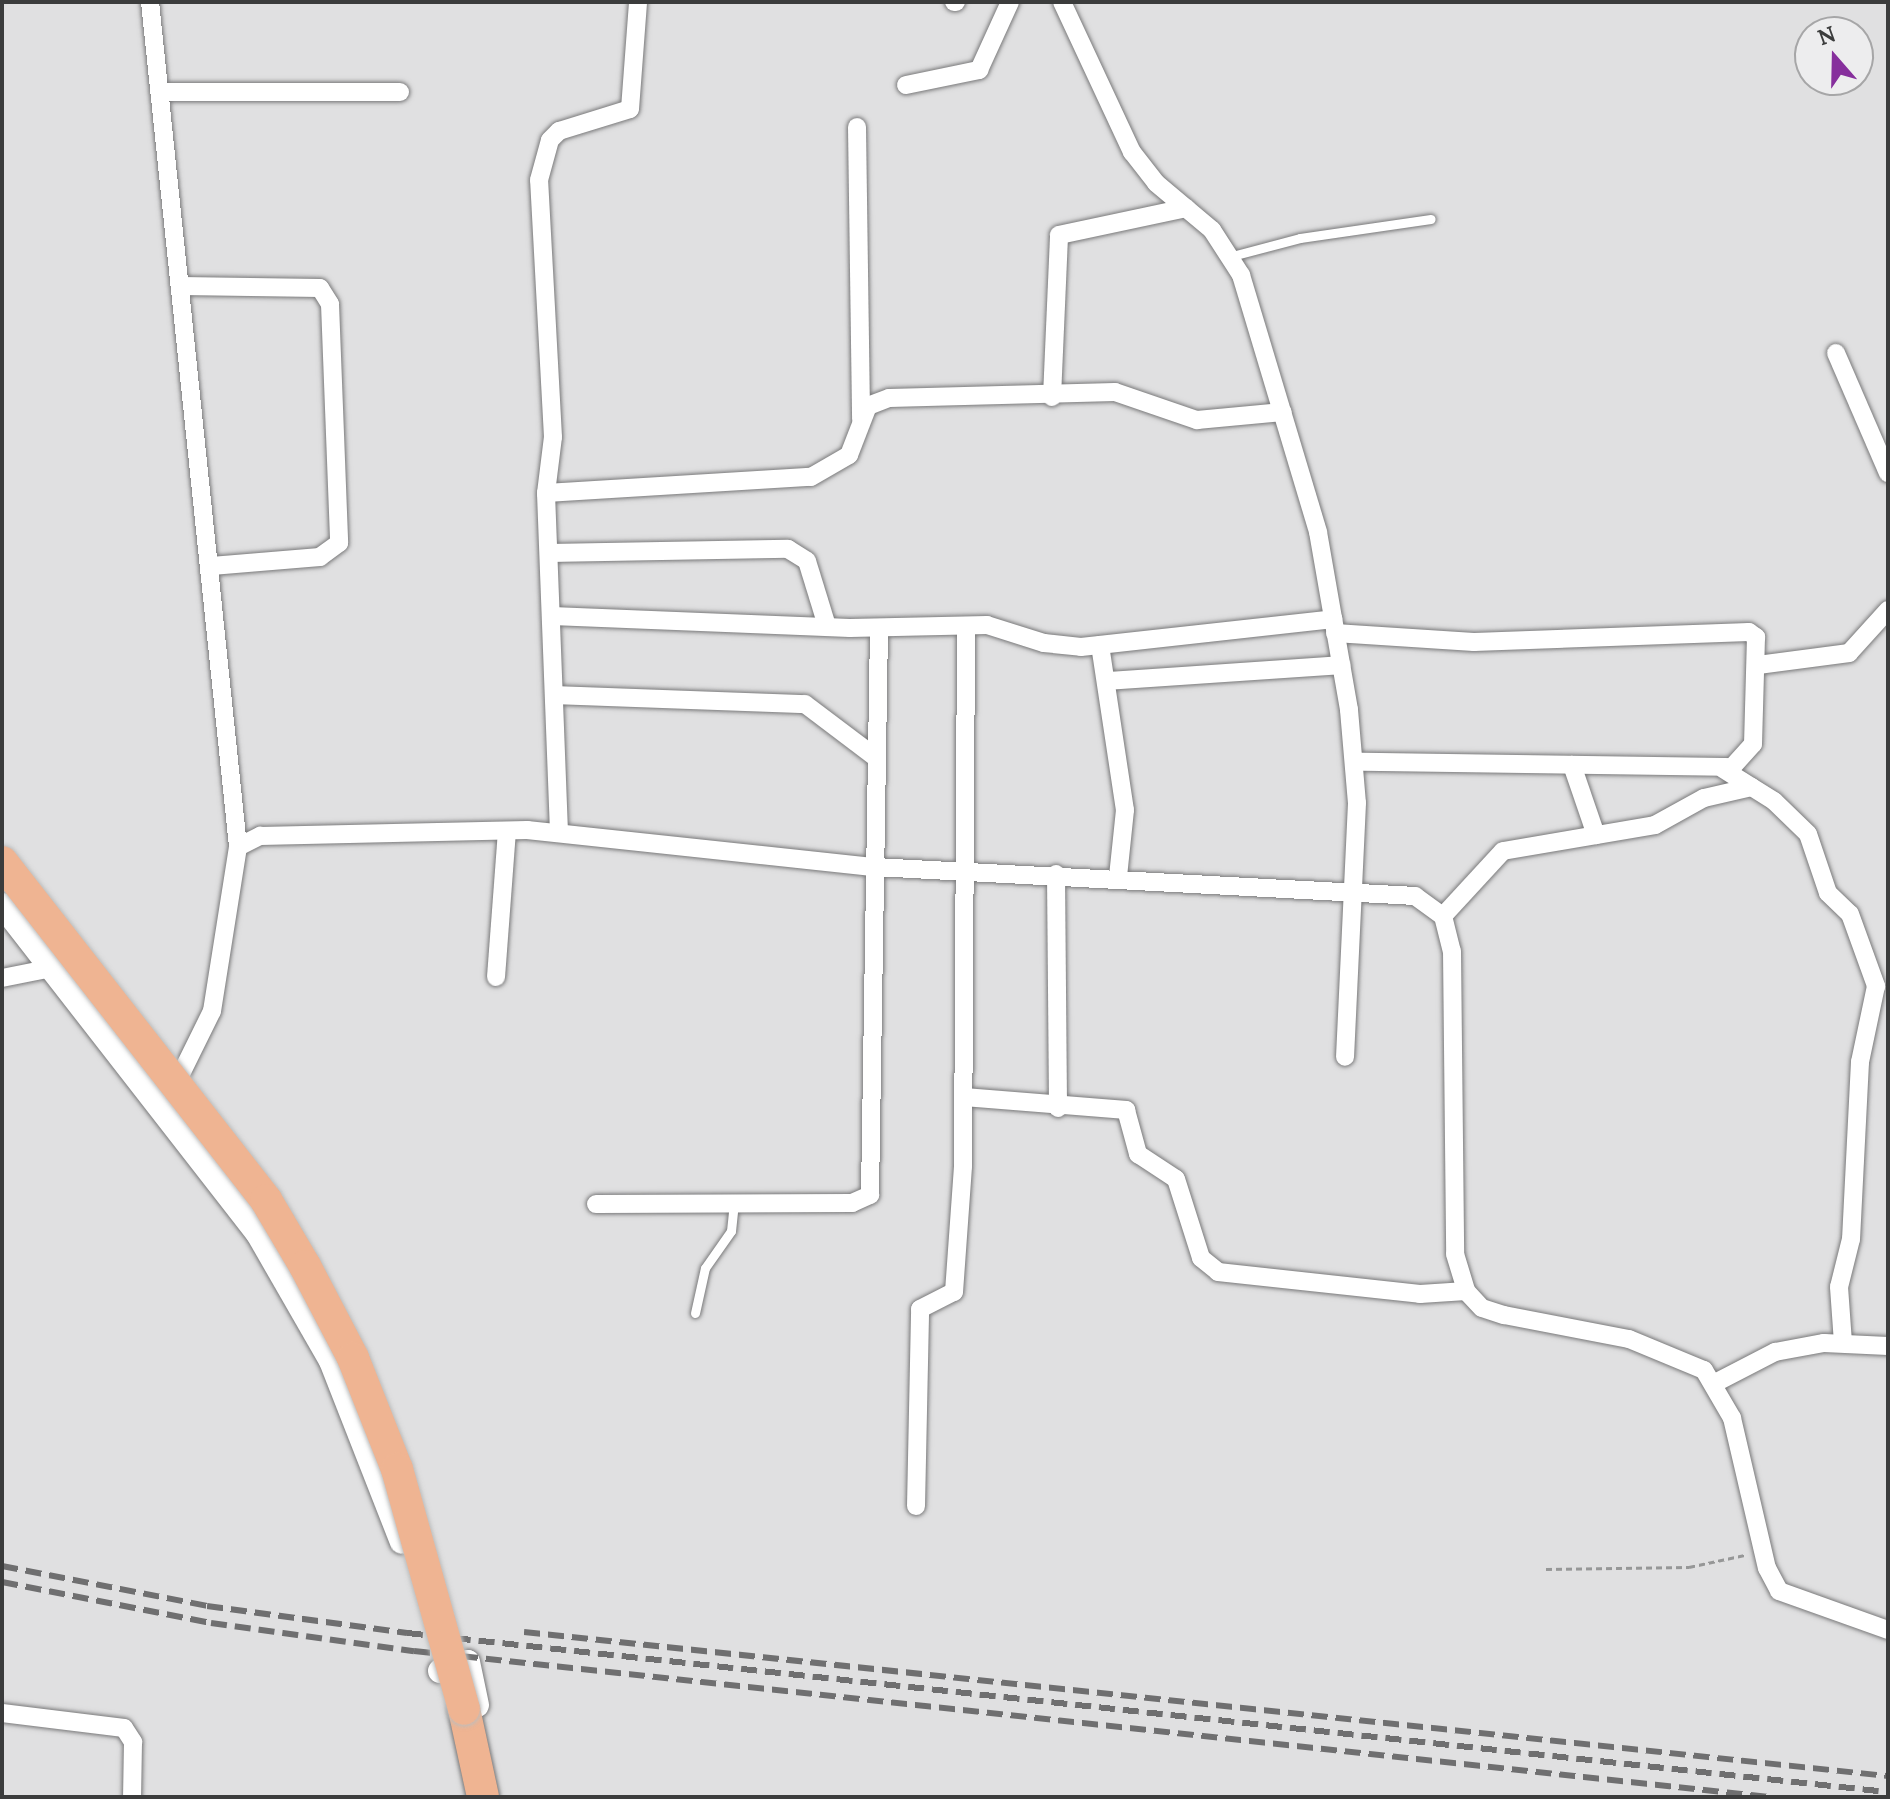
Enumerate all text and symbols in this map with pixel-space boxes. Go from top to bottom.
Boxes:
north arrow [1794,16,1874,96]
text: N [1814,19,1839,51]

